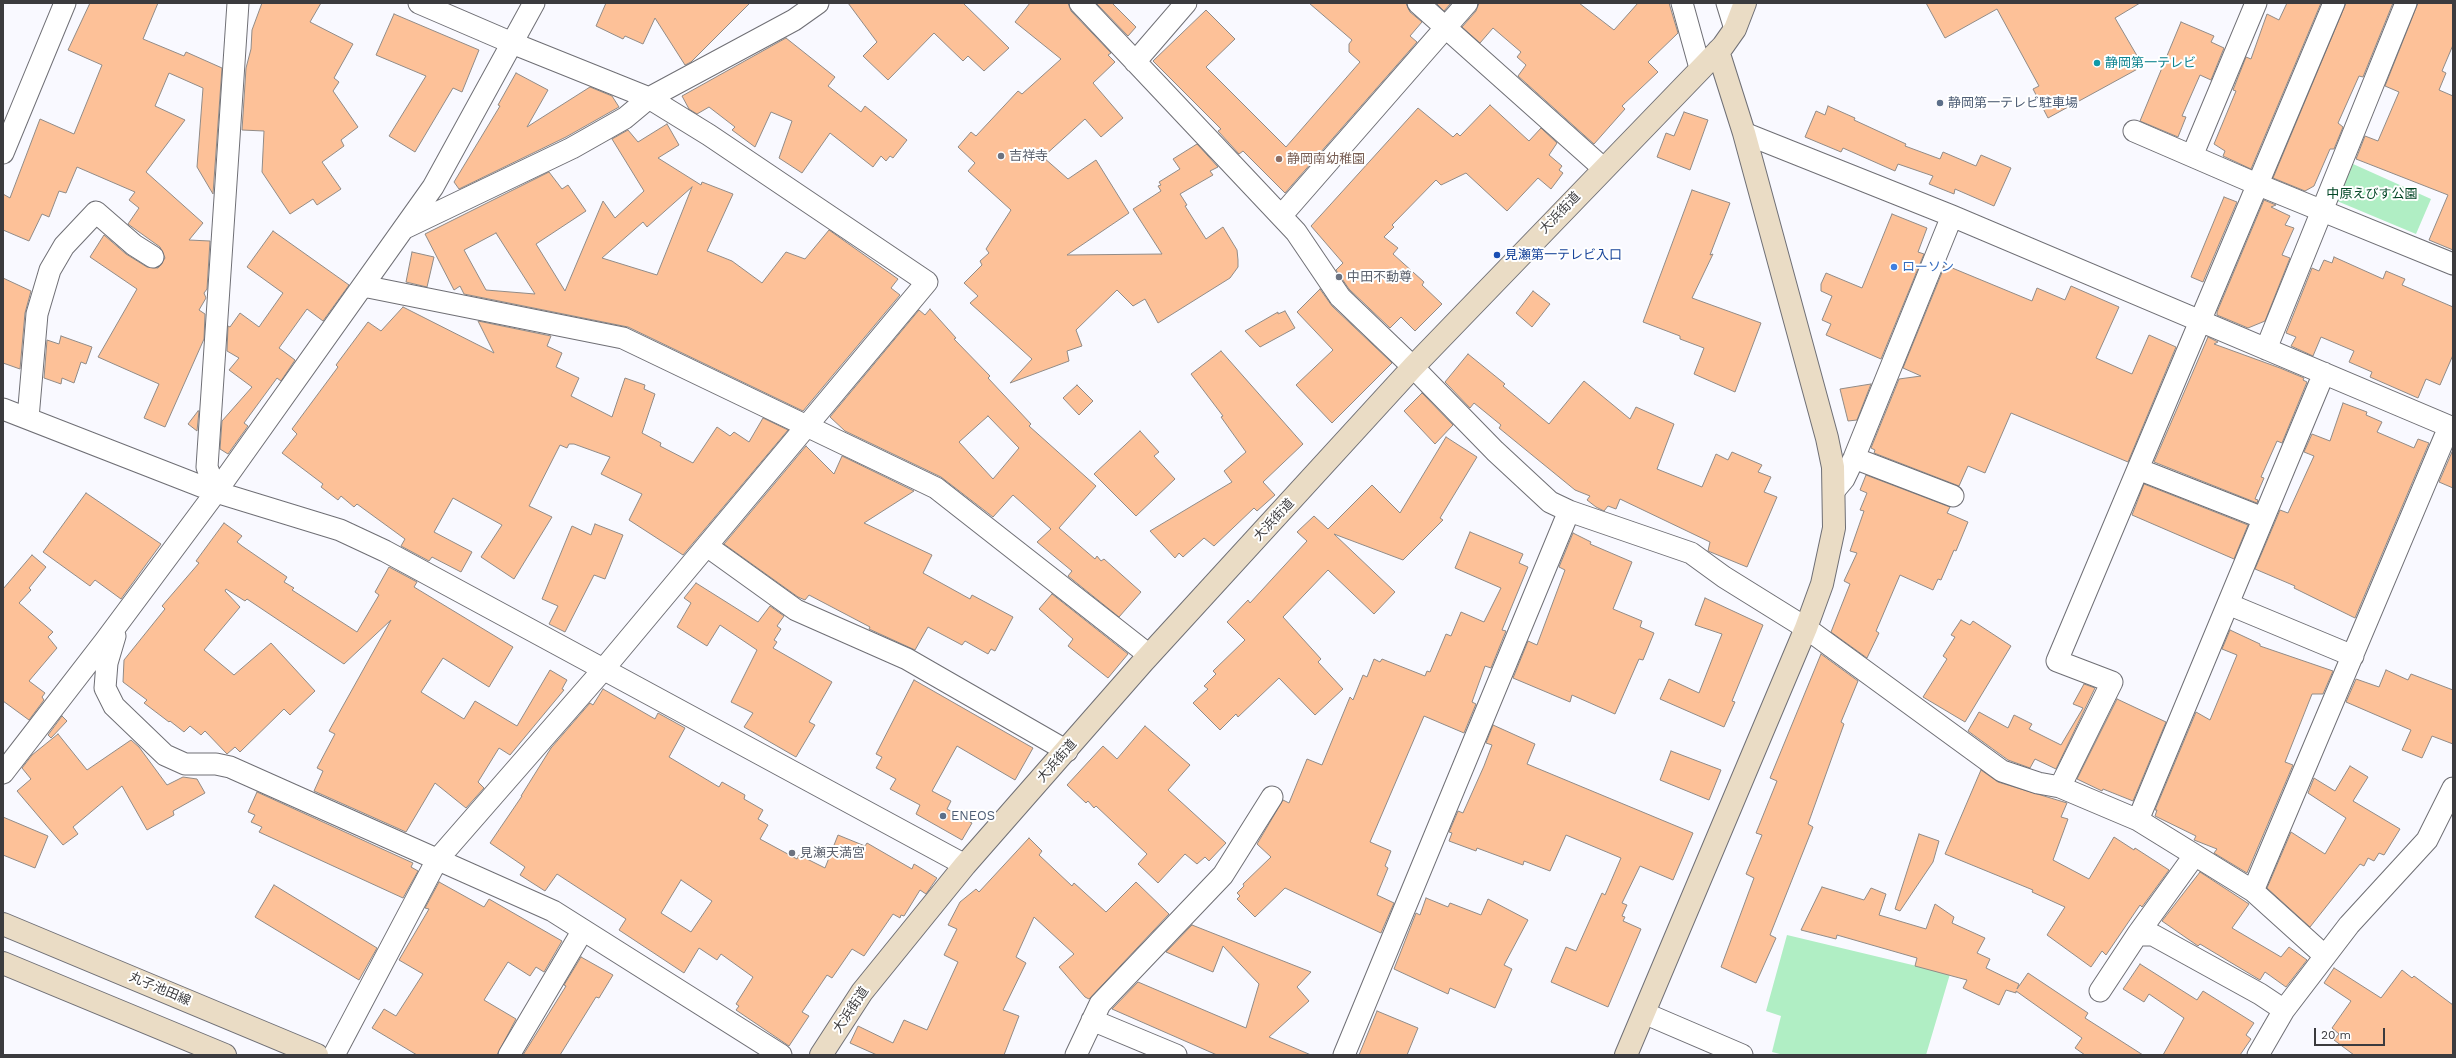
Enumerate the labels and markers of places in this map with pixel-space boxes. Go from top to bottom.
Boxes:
place label: 静岡第一テレビ [2105,55,2196,71]
marker: 静岡第一テレビ [2092,58,2102,68]
place label: 静岡第一テレビ駐車場 [1948,95,2078,111]
marker: 静岡第一テレビ駐車場 [1935,98,1945,108]
place label: 吉祥寺 [1009,148,1048,164]
marker: 吉祥寺 [996,151,1006,161]
place label: 静岡南幼稚園 [1287,151,1365,167]
marker: 静岡南幼稚園 [1274,154,1284,164]
place label: 見瀬第一テレビ入口 [1505,247,1622,263]
marker: 見瀬第一テレビ入口 [1492,250,1502,260]
place label: ローソン [1902,259,1954,275]
marker: ローソン [1889,262,1899,272]
place label: 中田不動尊 [1347,269,1412,285]
marker: 中田不動尊 [1334,272,1344,282]
place label: ENEOS [951,808,995,824]
marker: ENEOS [938,811,948,821]
place label: 見瀬天満宮 [800,845,865,861]
marker: 見瀬天満宮 [787,848,797,858]

